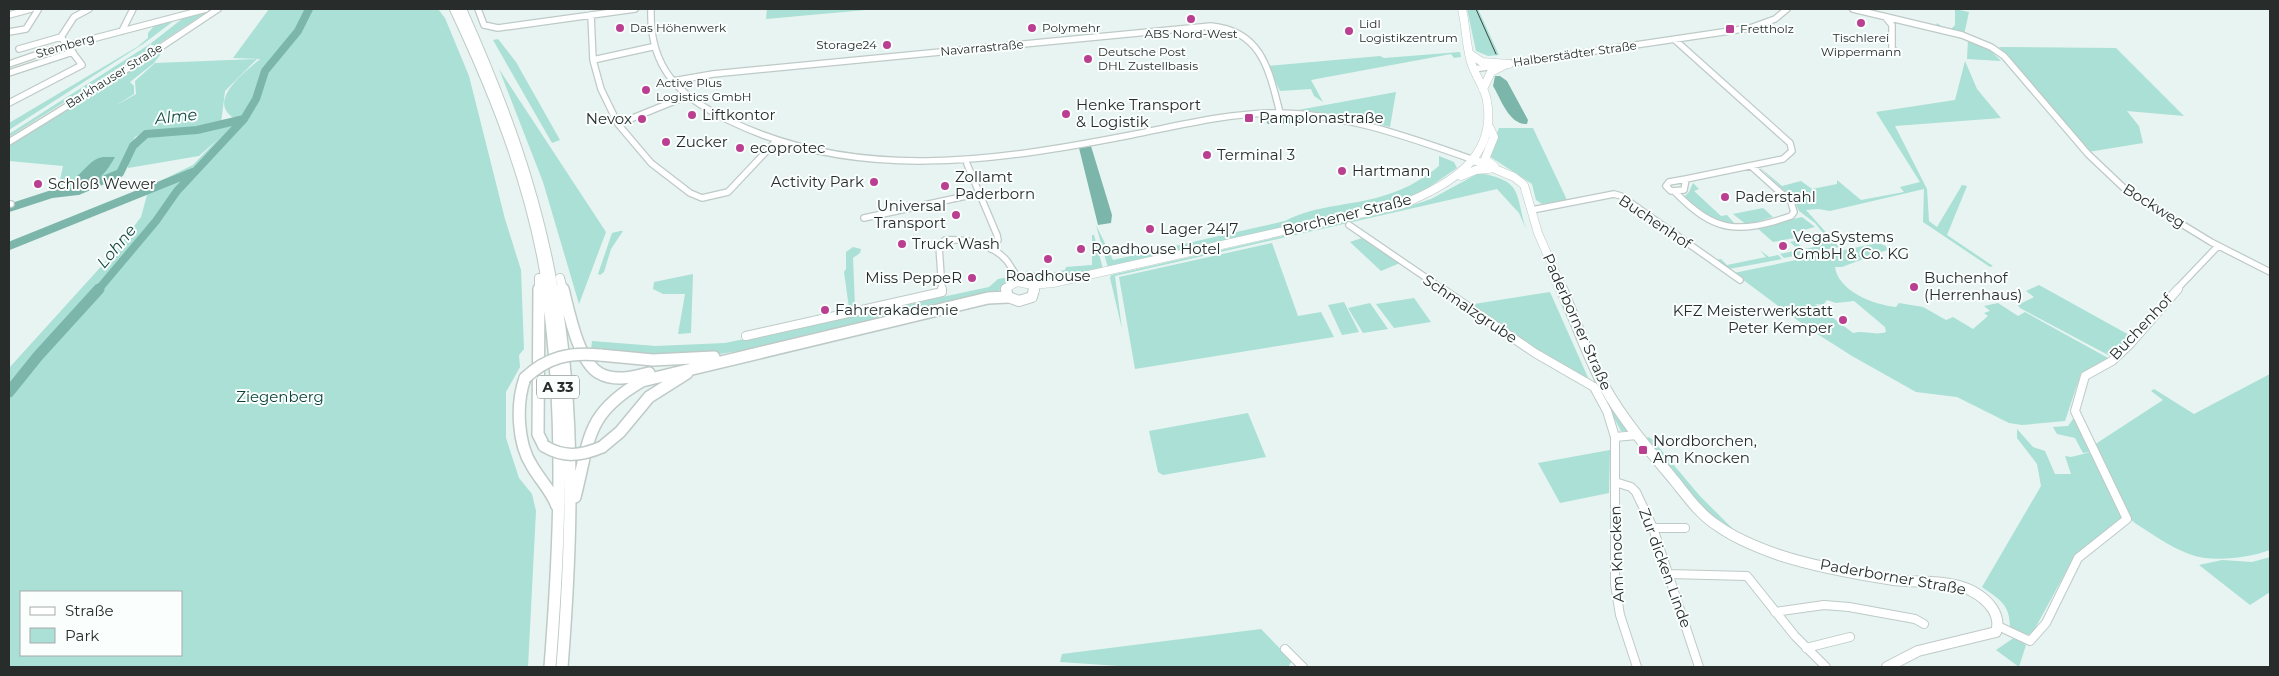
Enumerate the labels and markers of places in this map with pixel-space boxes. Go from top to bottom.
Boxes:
marker: ABS Nord-West [1185,13,1197,25]
place label: Lidl Logistikzentrum [1359,16,1458,45]
marker: Tischlerei Wippermann [1855,17,1867,29]
place label: Das Höhenwerk [630,20,727,35]
place label: Polymehr [1042,20,1101,35]
place label: Frettholz [1740,21,1794,36]
marker: Das Höhenwerk [614,22,626,34]
marker: Polymehr [1026,22,1038,34]
marker: Frettholz [1724,23,1736,35]
marker: Lidl Logistikzentrum [1343,25,1355,37]
place label: ABS Nord-West [1144,26,1238,41]
place label: Tischlerei Wippermann [1821,30,1901,59]
place label: Storage24 [816,37,877,52]
marker: Storage24 [881,39,893,51]
place label: Deutsche Post DHL Zustellbasis [1098,44,1198,73]
marker: Deutsche Post DHL Zustellbasis [1082,53,1094,65]
place label: Active Plus Logistics GmbH [656,75,752,104]
marker: Active Plus Logistics GmbH [640,84,652,96]
place label: Henke Transport & Logistik [1076,95,1201,131]
place label: Liftkontor [702,105,775,124]
marker: Henke Transport & Logistik [1060,108,1072,120]
place label: Pamplonastraße [1259,108,1384,127]
place label: Nevox [586,109,632,128]
marker: Liftkontor [686,109,698,121]
marker: Pamplonastraße [1243,112,1255,124]
marker: Nevox [636,113,648,125]
place label: Zucker [676,132,728,151]
marker: Zucker [660,136,672,148]
place label: ecoprotec [750,138,826,157]
marker: ecoprotec [734,142,746,154]
place label: Terminal 3 [1217,145,1295,164]
marker: Terminal 3 [1201,149,1213,161]
place label: Hartmann [1352,161,1430,180]
marker: Hartmann [1336,165,1348,177]
place label: Zollamt Paderborn [955,167,1035,203]
place label: Activity Park [771,172,864,191]
place label: Schloß Wewer [48,174,156,193]
marker: Activity Park [868,176,880,188]
marker: Schloß Wewer [32,178,44,190]
marker: Zollamt Paderborn [939,180,951,192]
place label: Paderstahl [1735,187,1816,206]
marker: Paderstahl [1719,191,1731,203]
place label: Universal Transport [874,196,946,232]
marker: Universal Transport [950,209,962,221]
place label: Lager 24|7 [1160,219,1238,238]
marker: Lager 24|7 [1144,223,1156,235]
place label: VegaSystems GmbH & Co. KG [1793,227,1909,263]
place label: Truck Wash [912,234,1000,253]
marker: Truck Wash [896,238,908,250]
place label: Roadhouse Hotel [1091,239,1221,258]
marker: VegaSystems GmbH & Co. KG [1777,240,1789,252]
marker: Roadhouse Hotel [1075,243,1087,255]
marker: Roadhouse [1042,253,1054,265]
place label: Roadhouse [1005,266,1091,285]
place label: Miss PeppeR [865,268,962,287]
place label: Buchenhof (Herrenhaus) [1924,268,2022,304]
marker: Miss PeppeR [966,272,978,284]
marker: Buchenhof (Herrenhaus) [1908,281,1920,293]
place label: Fahrerakademie [835,300,958,319]
place label: KFZ Meisterwerkstatt Peter Kemper [1673,301,1833,337]
marker: Fahrerakademie [819,304,831,316]
marker: KFZ Meisterwerkstatt Peter Kemper [1837,314,1849,326]
place label: Nordborchen, Am Knocken [1653,431,1757,467]
marker: Nordborchen, Am Knocken [1637,444,1649,456]

